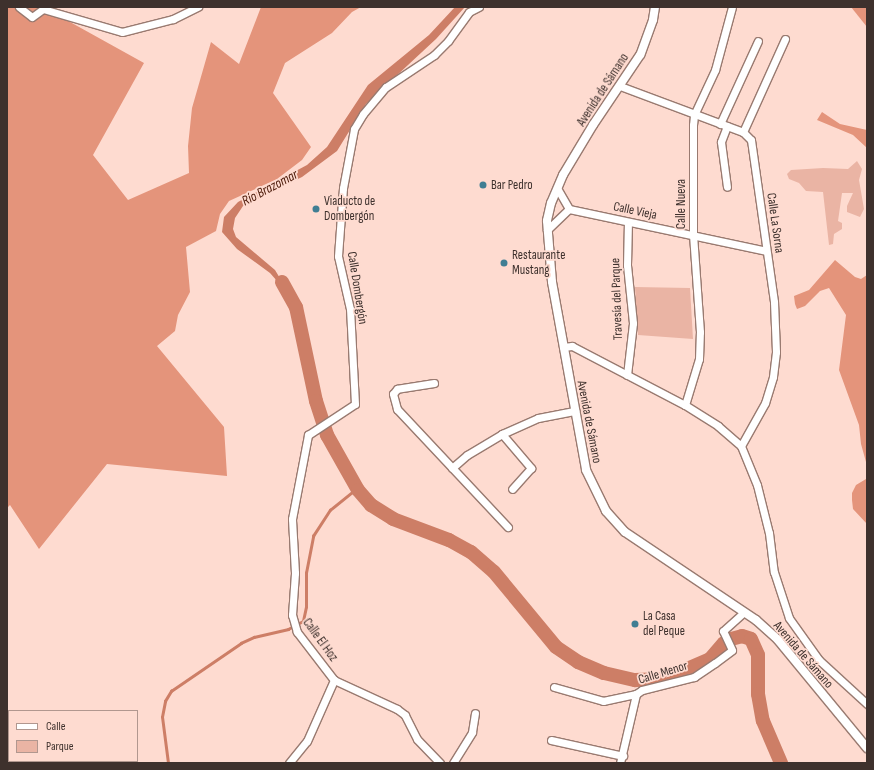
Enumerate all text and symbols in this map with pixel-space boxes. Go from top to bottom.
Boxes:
street label: Avenida de Sámano [574,51,632,129]
water label: Río Brazomar [239,166,301,210]
place label: Bar Pedro [491,177,533,193]
street label: Calle Nueva [673,179,689,229]
marker: Bar Pedro [478,180,488,190]
street label: Calle La Sorna [763,192,787,254]
place label: Viaducto de Dombergón [324,194,375,225]
street label: Calle Vieja [612,199,658,223]
marker: Viaducto de Dombergón [311,204,321,214]
place label: Restaurante Mustang [512,248,565,279]
street label: Calle Dombergón [344,251,370,325]
marker: Restaurante Mustang [499,258,509,268]
street label: Travesía del Parque [608,258,626,340]
street label: Avenida de Sámano [573,379,605,465]
place label: La Casa del Peque [643,609,685,640]
street label: Calle El Hoz [299,615,341,665]
street label: Avenida de Sámano [770,618,836,692]
marker: La Casa del Peque [630,619,640,629]
street label: Calle Menor [636,658,690,688]
legend [8,710,138,762]
text: Calle [46,719,66,734]
text: Parque [46,739,74,754]

